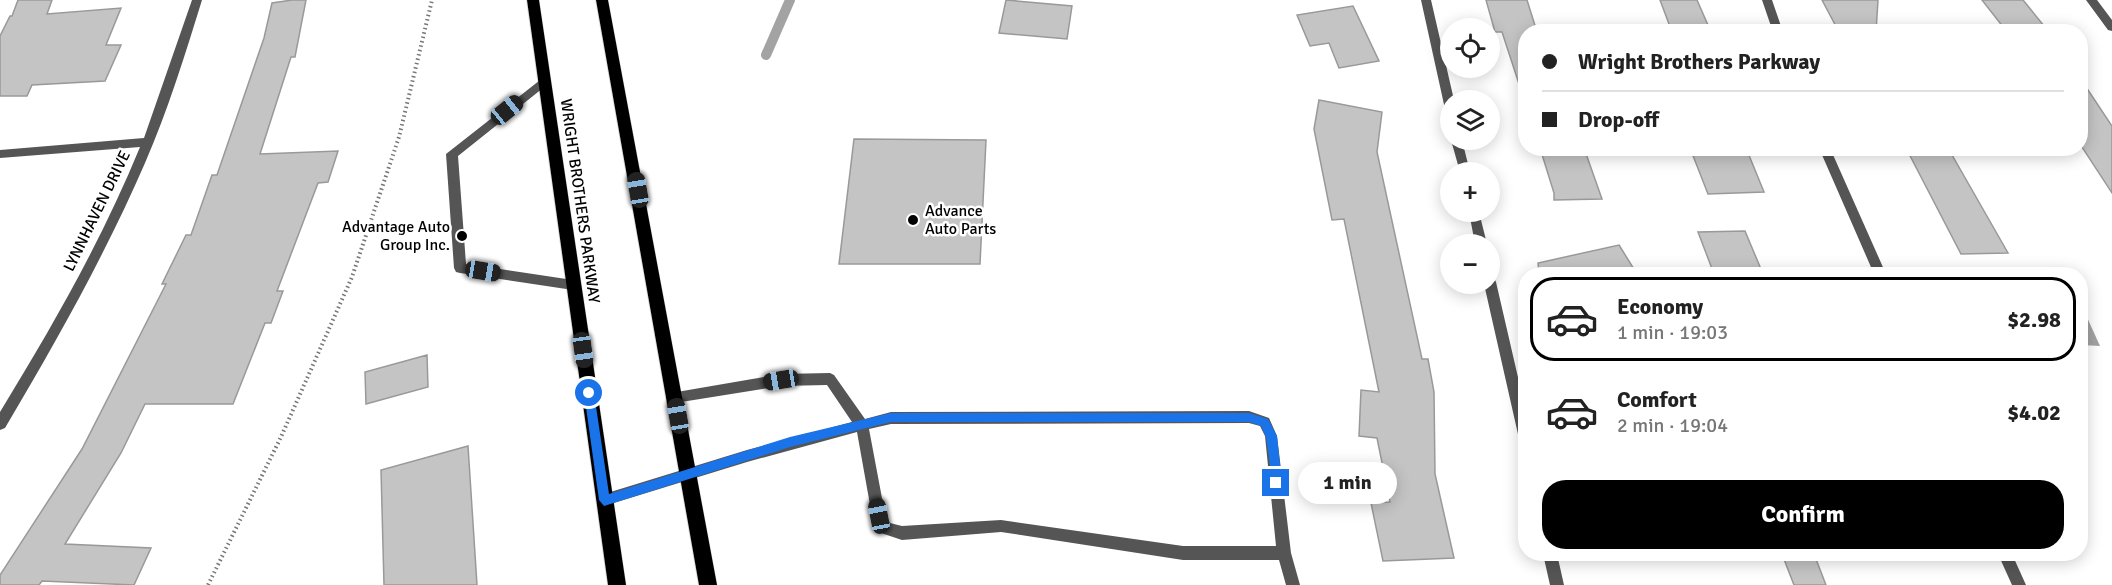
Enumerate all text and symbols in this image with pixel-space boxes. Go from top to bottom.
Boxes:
map controls [1440,18,1500,294]
button: locate [1440,18,1500,78]
text: Wright Brothers Parkway [1578,48,1820,75]
button: layers [1440,90,1500,150]
car [487,92,527,128]
street label: WRIGHT BROTHERS PARKWAY [556,97,604,305]
text: Drop-off [1578,106,1659,133]
street label: LYNNHAVEN DRIVE [59,147,135,275]
button: + [1440,162,1500,222]
car [626,171,650,209]
place label: Advance Auto Parts [925,201,996,239]
marker: Advance Auto Parts [906,213,920,227]
place label: Advantage Auto Group Inc. [342,217,450,255]
marker: Advantage Auto Group Inc. [455,229,469,243]
button: − [1440,234,1500,294]
car [464,259,502,283]
icon: car [1545,292,1599,346]
text: Economy [1617,293,1703,320]
text: $2.98 [2007,306,2061,333]
text: 1 min · 19:03 [1617,320,1728,345]
car [572,331,594,369]
car [762,368,800,392]
route start [575,379,602,406]
icon: car [1545,385,1599,439]
text: Comfort [1617,386,1697,413]
car [666,397,690,435]
text: $4.02 [2007,399,2061,426]
text: 2 min · 19:04 [1617,413,1728,438]
callout: 1 min [1297,462,1396,504]
route end [1262,469,1289,496]
text: 1 min [1323,470,1372,495]
button: Confirm [1542,480,2064,549]
car [867,497,891,535]

